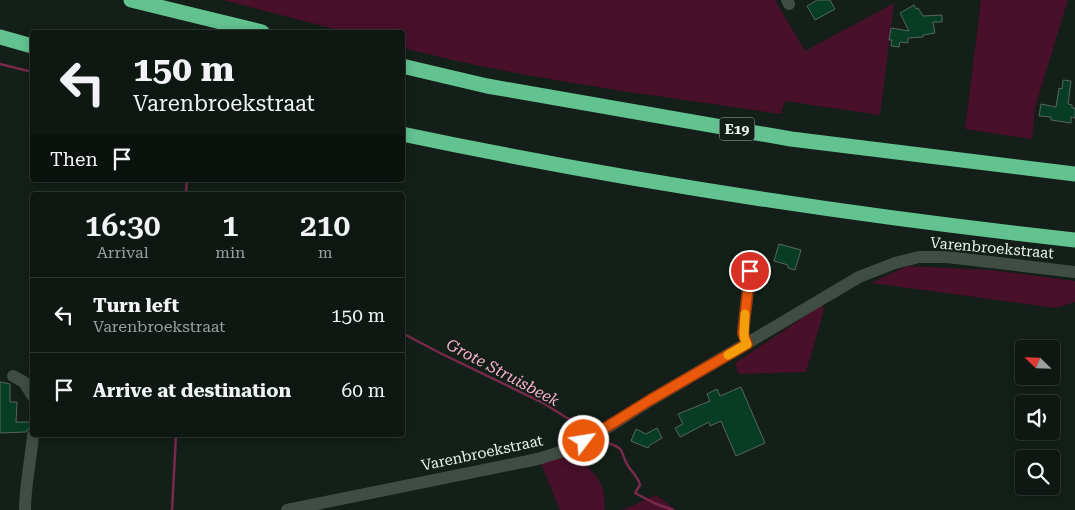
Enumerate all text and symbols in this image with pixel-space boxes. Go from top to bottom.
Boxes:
text: 150 m [133,49,234,90]
icon: left [50,50,115,115]
text: Varenbroekstraat [133,91,315,116]
road number: E19 [720,118,754,140]
icon: arrive [108,145,136,173]
text: Then [50,148,98,171]
text: 16:30 [85,208,161,243]
text: 1 [222,208,239,243]
text: 210 [300,208,350,243]
street label: Varenbroekstraat [929,234,1055,262]
text: Arrival [97,243,149,262]
text: min [215,243,245,262]
text: m [318,243,332,262]
pin [729,250,771,292]
icon: arrive [736,257,764,285]
text: Turn left [93,294,179,317]
icon: left [50,301,78,329]
text: 150 m [331,304,385,327]
text: Varenbroekstraat [93,317,225,336]
water label: Grote Struisbeek [443,335,563,410]
north arrow [1015,340,1060,385]
map controls [1015,340,1060,495]
icon: arrive [50,376,78,404]
text: Arrive at destination [93,379,291,402]
text: 60 m [342,379,385,402]
button: sound [1015,395,1060,440]
position arrow [557,414,609,466]
street label: Varenbroekstraat [419,431,545,475]
button: search [1015,450,1060,495]

